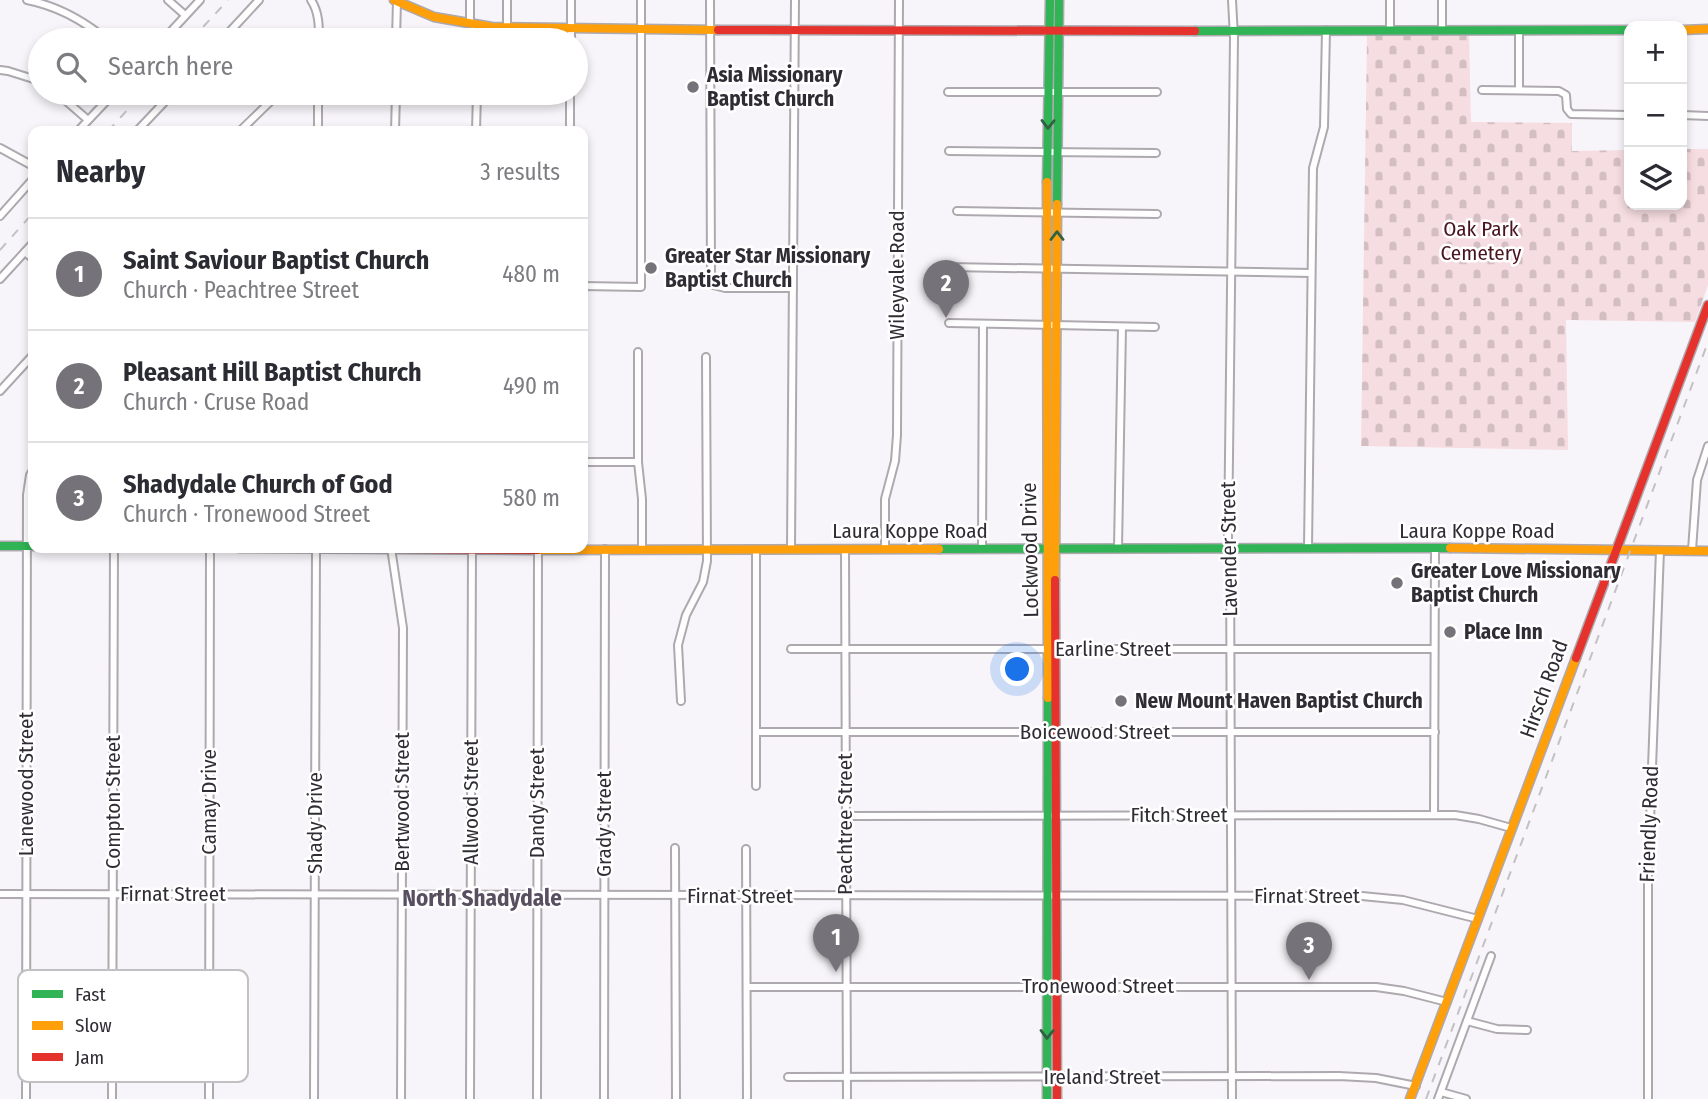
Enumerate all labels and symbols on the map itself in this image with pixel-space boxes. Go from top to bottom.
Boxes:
place label: Asia Missionary Baptist Church [706,62,843,112]
marker: Asia Missionary Baptist Church [685,79,701,95]
one-way arrow [1040,119,1056,129]
street label: Wileyvale Road [884,210,910,340]
park label: Oak Park Cemetery [1441,216,1522,266]
one-way arrow [1049,230,1065,241]
place label: Greater Star Missionary Baptist Church [665,243,871,293]
marker: Greater Star Missionary Baptist Church [643,260,659,276]
pin: 2 [923,260,969,318]
street label: Lavender Street [1215,481,1243,617]
street label: Lockwood Drive [1016,482,1044,618]
street label: Laura Koppe Road [832,518,988,544]
street label: Laura Koppe Road [1399,518,1555,544]
place label: Greater Love Missionary Baptist Church [1411,558,1622,608]
marker: Greater Love Missionary Baptist Church [1389,575,1405,591]
place label: Place Inn [1464,619,1543,645]
marker: Place Inn [1442,624,1458,640]
street label: Earline Street [1055,636,1171,662]
street label: Hirsch Road [1514,636,1574,742]
your location [1000,652,1034,686]
place label: New Mount Haven Baptist Church [1135,688,1423,714]
marker: New Mount Haven Baptist Church [1113,693,1129,709]
street label: Lanewood Street [13,712,39,856]
street label: Boicewood Street [1020,719,1170,745]
street label: Bertwood Street [389,732,415,872]
street label: Compton Street [100,735,126,869]
street label: Allwood Street [458,739,484,865]
street label: Dandy Street [524,748,550,858]
street label: Camay Drive [196,749,222,855]
street label: Peachtree Street [832,753,858,895]
street label: Friendly Road [1634,765,1664,883]
street label: Grady Street [591,771,617,877]
street label: Shady Drive [302,772,328,874]
street label: Fitch Street [1131,802,1228,828]
street label: Firnat Street [120,881,226,907]
street label: Firnat Street [687,883,793,909]
street label: Firnat Street [1254,883,1360,909]
district label: North Shadydale [402,884,562,912]
pin: 1 [813,914,859,972]
pin: 3 [1286,922,1332,980]
legend [18,970,248,1082]
street label: Tronewood Street [1022,973,1174,999]
text: Fast [75,983,106,1006]
text: Slow [75,1014,112,1037]
one-way arrow [1040,1028,1055,1039]
text: Jam [75,1046,104,1069]
street label: Ireland Street [1043,1064,1161,1090]

